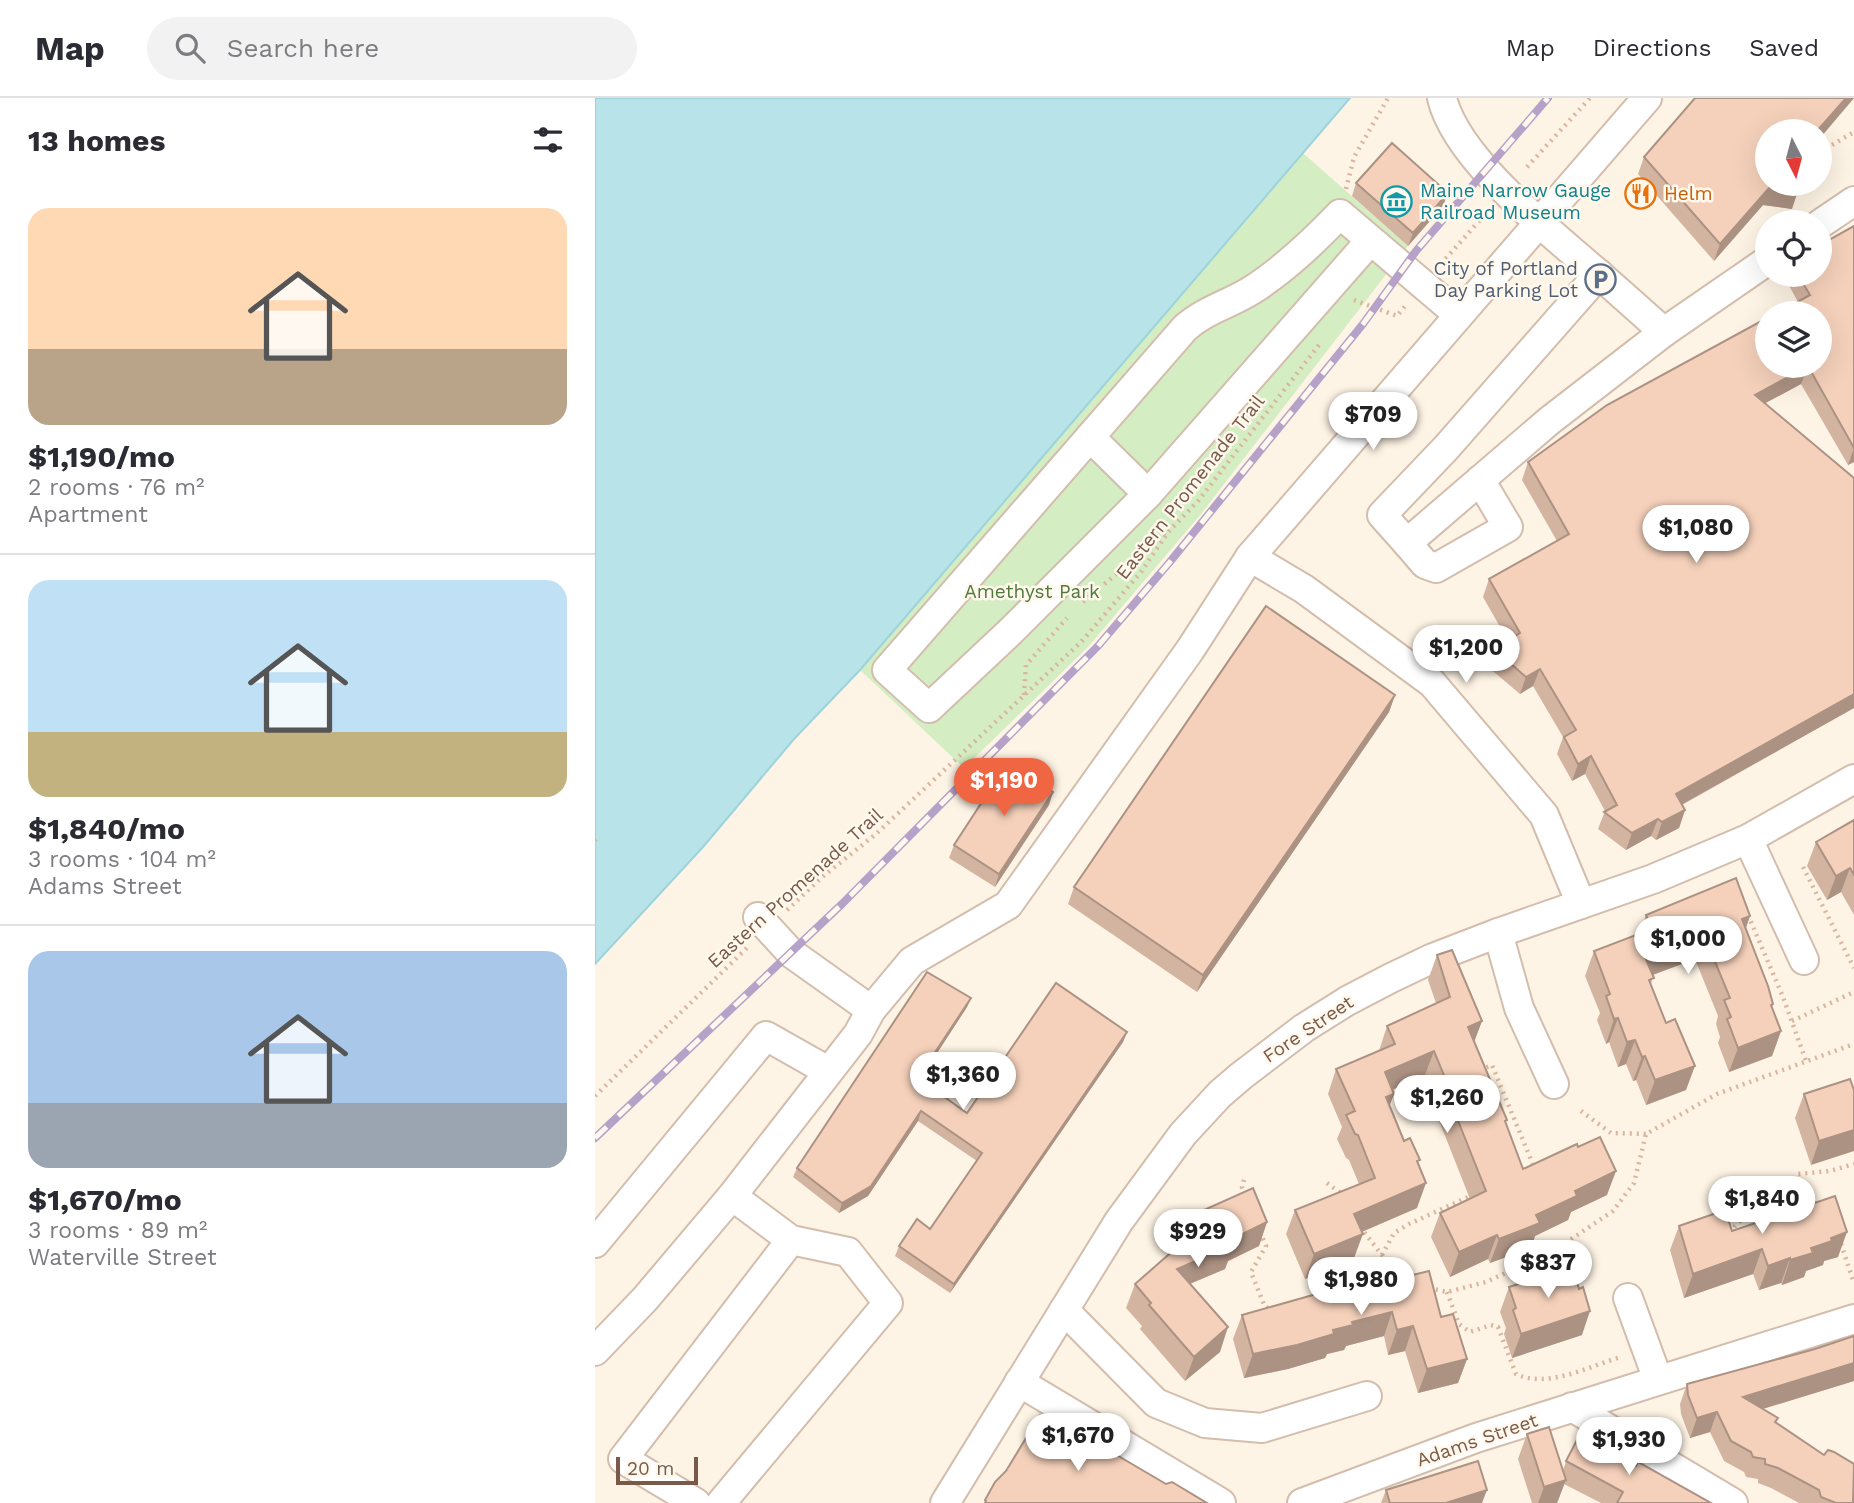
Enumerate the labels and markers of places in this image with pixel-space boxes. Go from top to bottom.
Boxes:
restaurant icon: Helm [1624,176,1658,210]
place label: Maine Narrow Gauge Railroad Museum [1420,179,1611,224]
place label: Helm [1664,182,1713,205]
museum icon: Maine Narrow Gauge Railroad Museum [1380,184,1414,218]
place label: City of Portland Day Parking Lot [1434,257,1578,302]
parking icon: City of Portland Day Parking Lot [1584,262,1618,296]
pin: $709 [1332,392,1414,452]
pin: $1,080 [1639,505,1753,565]
pin: $1,200 [1409,626,1523,685]
pin: $1,190 [947,758,1061,818]
pin: $1,000 [1631,916,1745,976]
pin: $1,360 [906,1052,1020,1112]
pin: $1,260 [1390,1076,1504,1135]
pin: $1,840 [1705,1176,1819,1236]
pin: $929 [1157,1210,1239,1269]
pin: $837 [1507,1240,1589,1300]
pin: $1,980 [1304,1258,1418,1317]
pin: $1,670 [1021,1414,1135,1473]
pin: $1,930 [1572,1418,1686,1477]

